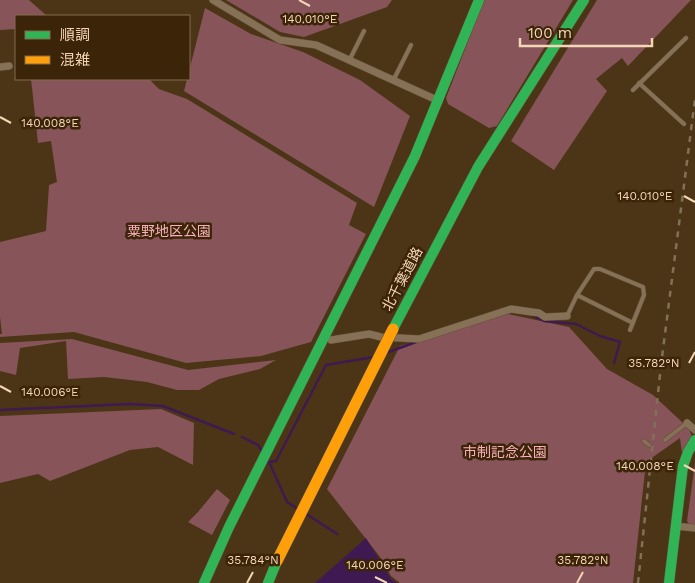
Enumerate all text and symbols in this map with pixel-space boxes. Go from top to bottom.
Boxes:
text: 140.010°E [283,12,338,26]
legend [15,15,190,80]
scale bar [520,15,652,47]
text: 100 m [528,24,572,42]
text: 順調 [60,26,90,44]
text: 混雑 [60,51,90,69]
text: 140.008°E [21,116,79,130]
text: 140.010°E [618,189,673,203]
park label: 粟野地区公園 [127,223,211,239]
street label: 北千葉道路 [379,244,425,314]
text: 35.782°N [628,356,680,370]
text: 140.006°E [21,385,79,399]
park label: 市制記念公園 [463,444,547,460]
text: 140.008°E [616,459,674,473]
text: 35.784°N [227,553,279,567]
text: 35.782°N [557,553,609,567]
text: 140.006°E [346,558,404,572]

